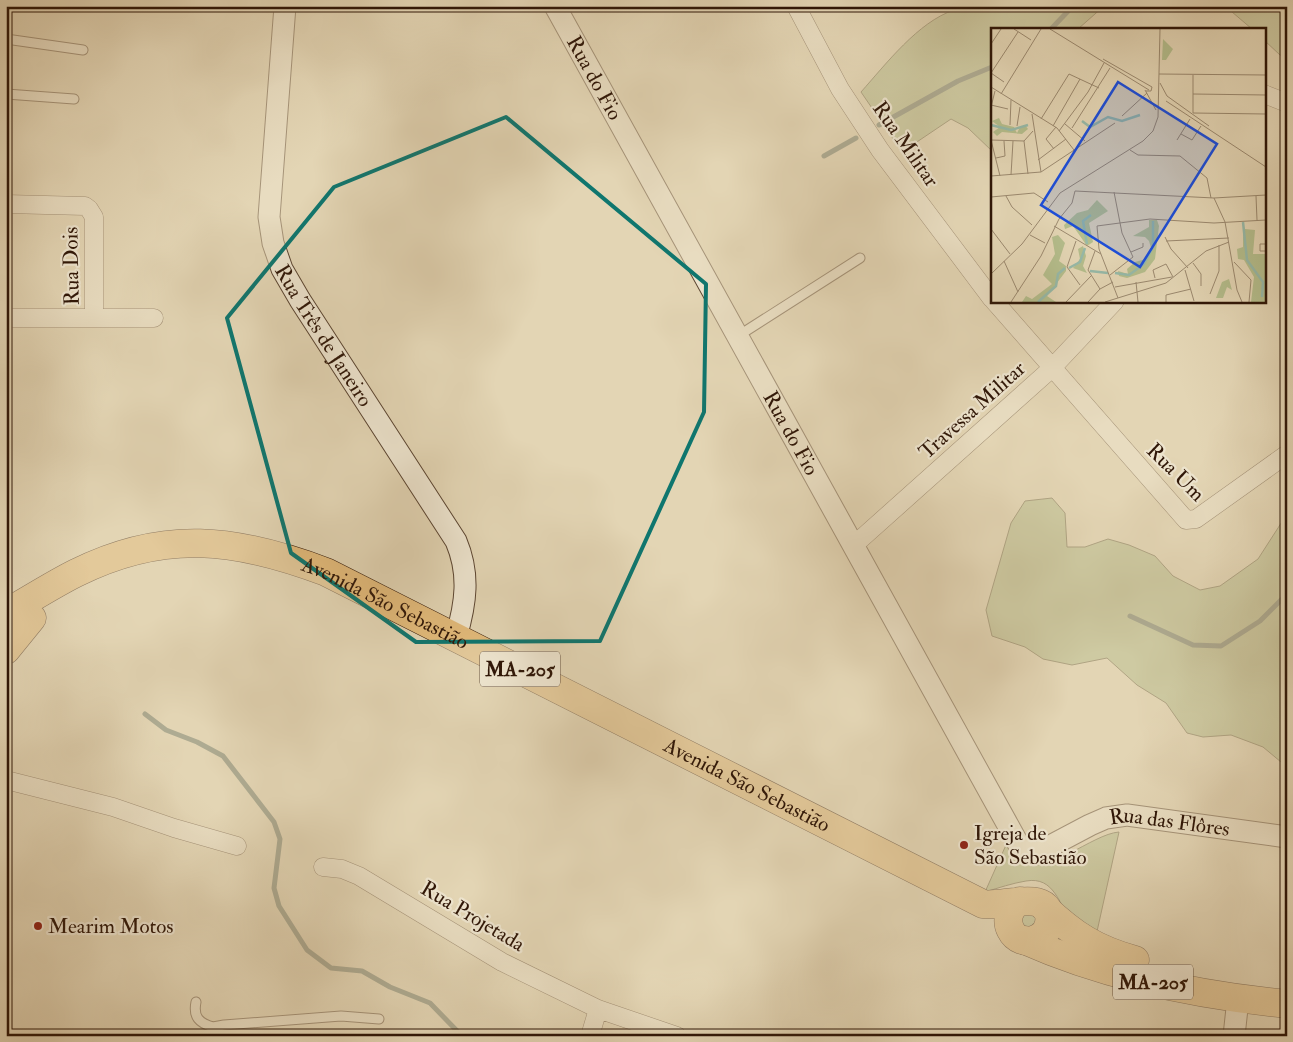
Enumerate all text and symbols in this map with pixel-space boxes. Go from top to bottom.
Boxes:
inset map [991,28,1266,302]
street label: Rua do Fio [560,31,628,125]
street label: Rua Militar [866,96,945,193]
street label: Rua Dois [57,226,86,306]
street label: Rua Três de Janeiro [268,260,379,412]
street label: Travessa Militar [913,355,1031,465]
street label: Rua do Fio [757,386,825,480]
street label: Rua Um [1141,437,1211,507]
street label: Avenida São Sebastião [297,551,473,656]
road number: MA-205 [480,652,560,686]
street label: Avenida São Sebastião [658,731,834,838]
street label: Rua das Flôres [1107,802,1231,843]
place label: Igreja de São Sebastião [974,820,1087,871]
marker: Igreja de São Sebastião [958,839,970,851]
street label: Rua Projetada [416,875,530,958]
place label: Mearim Motos [48,913,174,940]
marker: Mearim Motos [32,920,44,932]
road number: MA-205 [1113,964,1193,1000]

